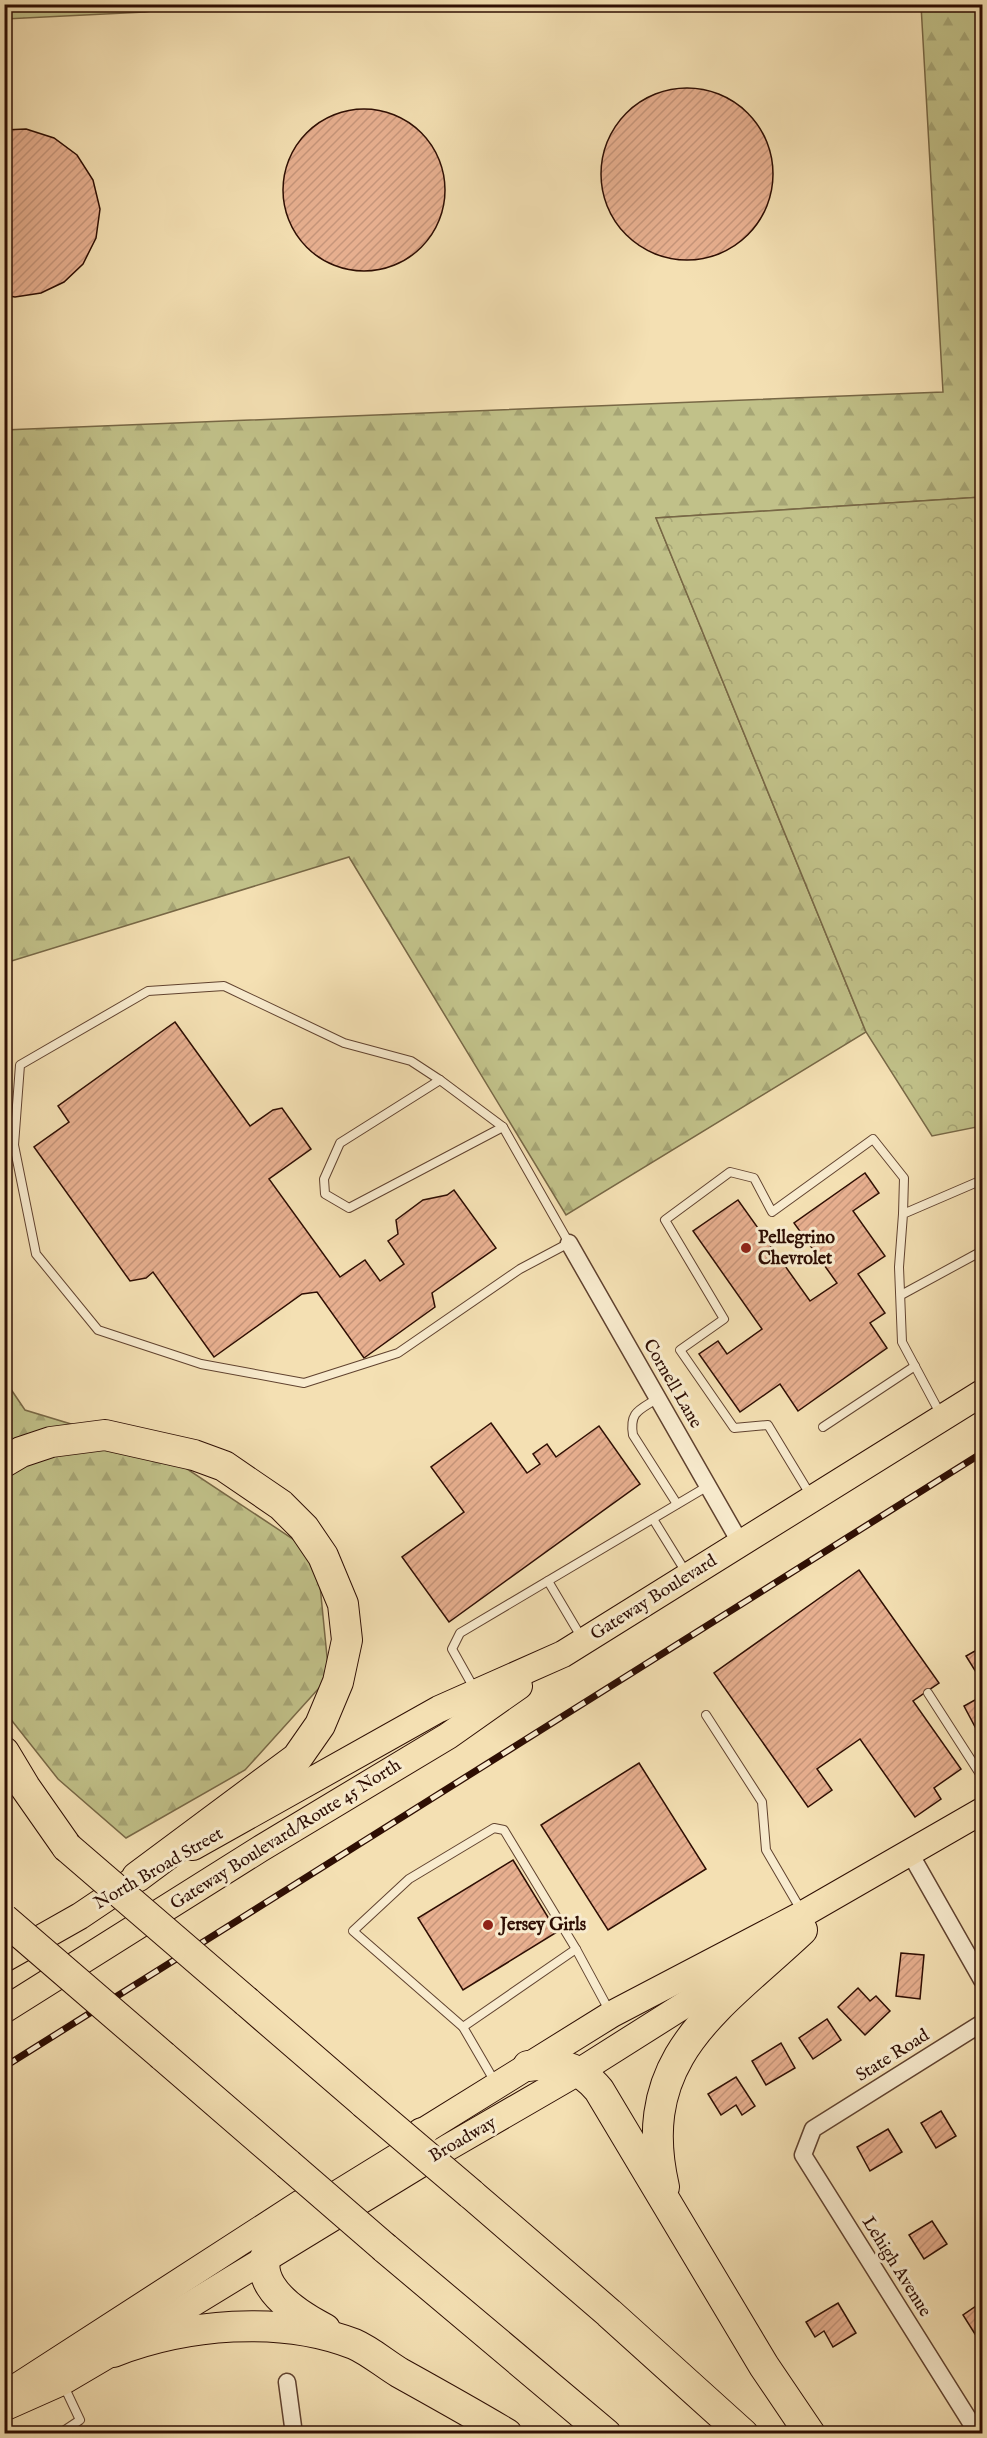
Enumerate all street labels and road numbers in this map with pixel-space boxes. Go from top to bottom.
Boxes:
street label: Cornell Lane [637,1335,707,1433]
street label: Gateway Boulevard [587,1550,722,1646]
street label: Gateway Boulevard/Route 45 North [166,1754,406,1916]
street label: North Broad Street [90,1823,228,1915]
street label: State Road [852,2024,934,2088]
street label: Broadway [425,2112,501,2168]
street label: Lehigh Avenue [856,2213,936,2321]

